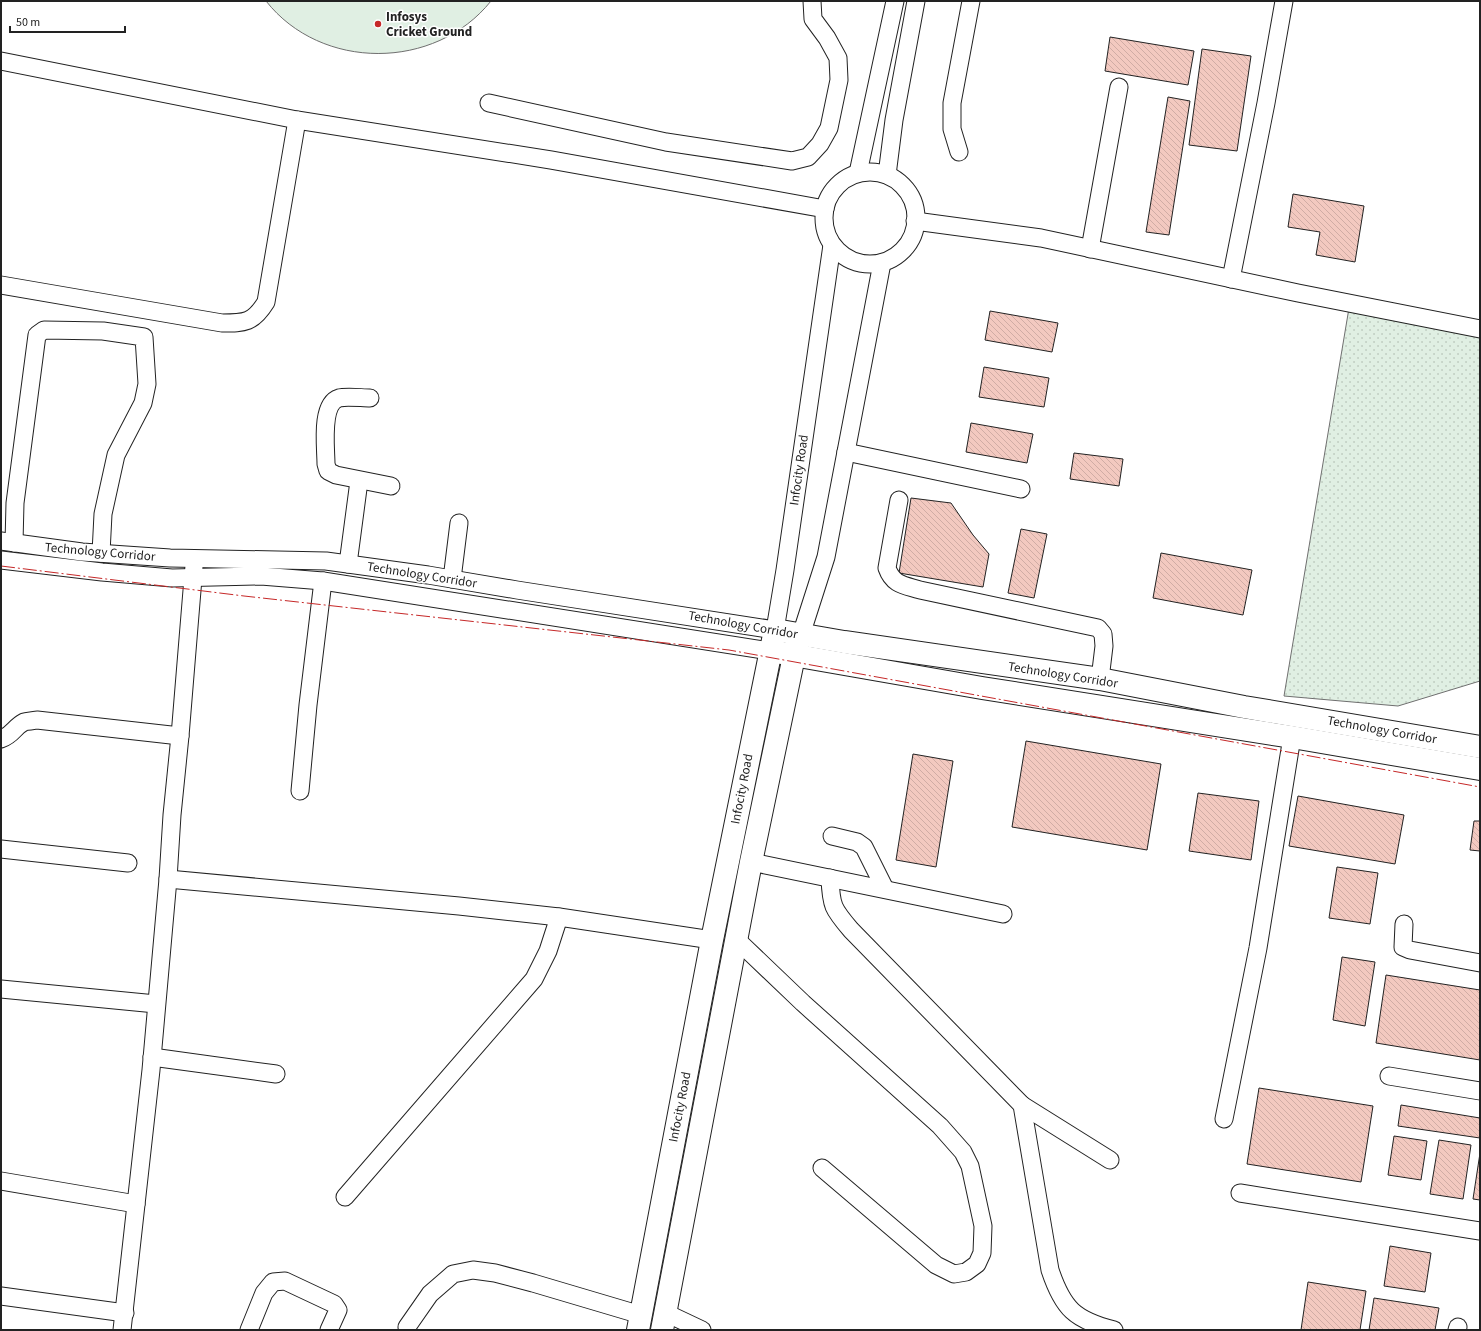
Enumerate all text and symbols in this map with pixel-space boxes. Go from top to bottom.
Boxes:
scale bar [10,8,125,34]
place label: Infosys Cricket Ground [386,8,472,41]
text: 50 m [16,14,40,31]
marker: Infosys Cricket Ground [373,19,383,29]
street label: Infocity Road [785,433,813,507]
street label: Technology Corridor [44,538,157,566]
street label: Technology Corridor [366,557,479,593]
street label: Technology Corridor [687,607,800,644]
street label: Technology Corridor [1007,657,1120,693]
street label: Technology Corridor [1326,712,1439,749]
street label: Infocity Road [726,752,758,826]
street label: Infocity Road [664,1070,696,1144]

